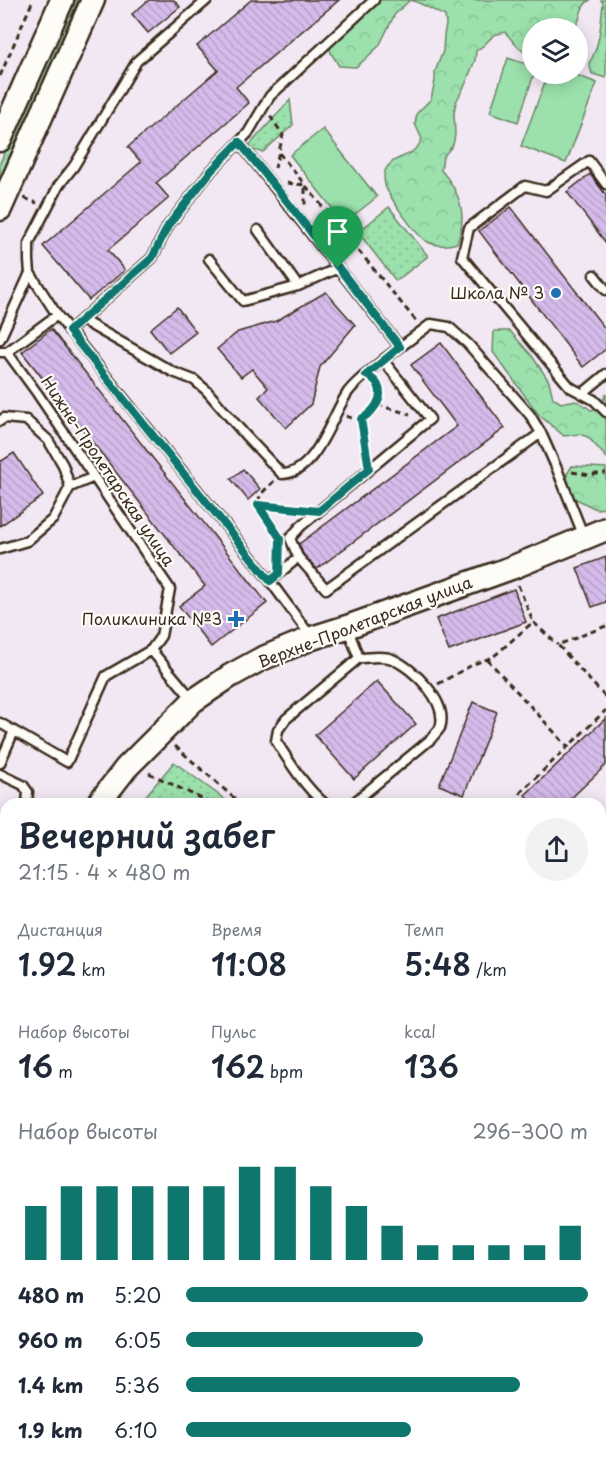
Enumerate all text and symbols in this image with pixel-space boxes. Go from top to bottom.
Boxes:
map controls [522,18,588,84]
button: layers [522,18,588,84]
pin [312,206,363,268]
icon: arrive [321,215,354,248]
place label: Школа № 3 [450,280,544,304]
marker: Школа № 3 [549,286,563,300]
street label: Нижне-Пролетарская улица [36,370,182,570]
street label: Верхне-Пролетарская улица [254,569,475,673]
place label: Поликлиника №3 [82,606,222,630]
marker: Поликлиника №3 [227,610,245,628]
text: Вечерний забег [18,809,275,859]
button: share [525,818,588,881]
text: 21:15 · 4 × 480 m [18,857,191,887]
text: Дистанция [18,917,103,941]
text: Время [211,917,262,941]
text: Темп [404,917,444,941]
text: 1.92 [18,941,76,986]
text: 11:08 [211,941,287,986]
text: 5:48 [404,941,471,986]
text: km [76,957,106,981]
text: /km [471,957,507,981]
text: Набор высоты [18,1019,130,1043]
text: Пульс [211,1019,256,1043]
text: kcal [404,1019,436,1043]
text: 16 [18,1043,53,1088]
text: 162 [211,1043,265,1088]
text: 136 [404,1043,459,1088]
text: m [53,1059,73,1083]
text: bpm [265,1059,303,1083]
text: Набор высоты [18,1116,158,1146]
text: 296–300 m [473,1116,588,1146]
text: 480 m [18,1280,84,1310]
text: 5:20 [114,1280,161,1310]
text: 960 m [18,1325,83,1355]
text: 6:05 [114,1325,161,1355]
text: 1.4 km [18,1370,84,1400]
text: 5:36 [114,1370,160,1400]
text: 1.9 km [18,1415,83,1445]
text: 6:10 [114,1415,157,1445]

